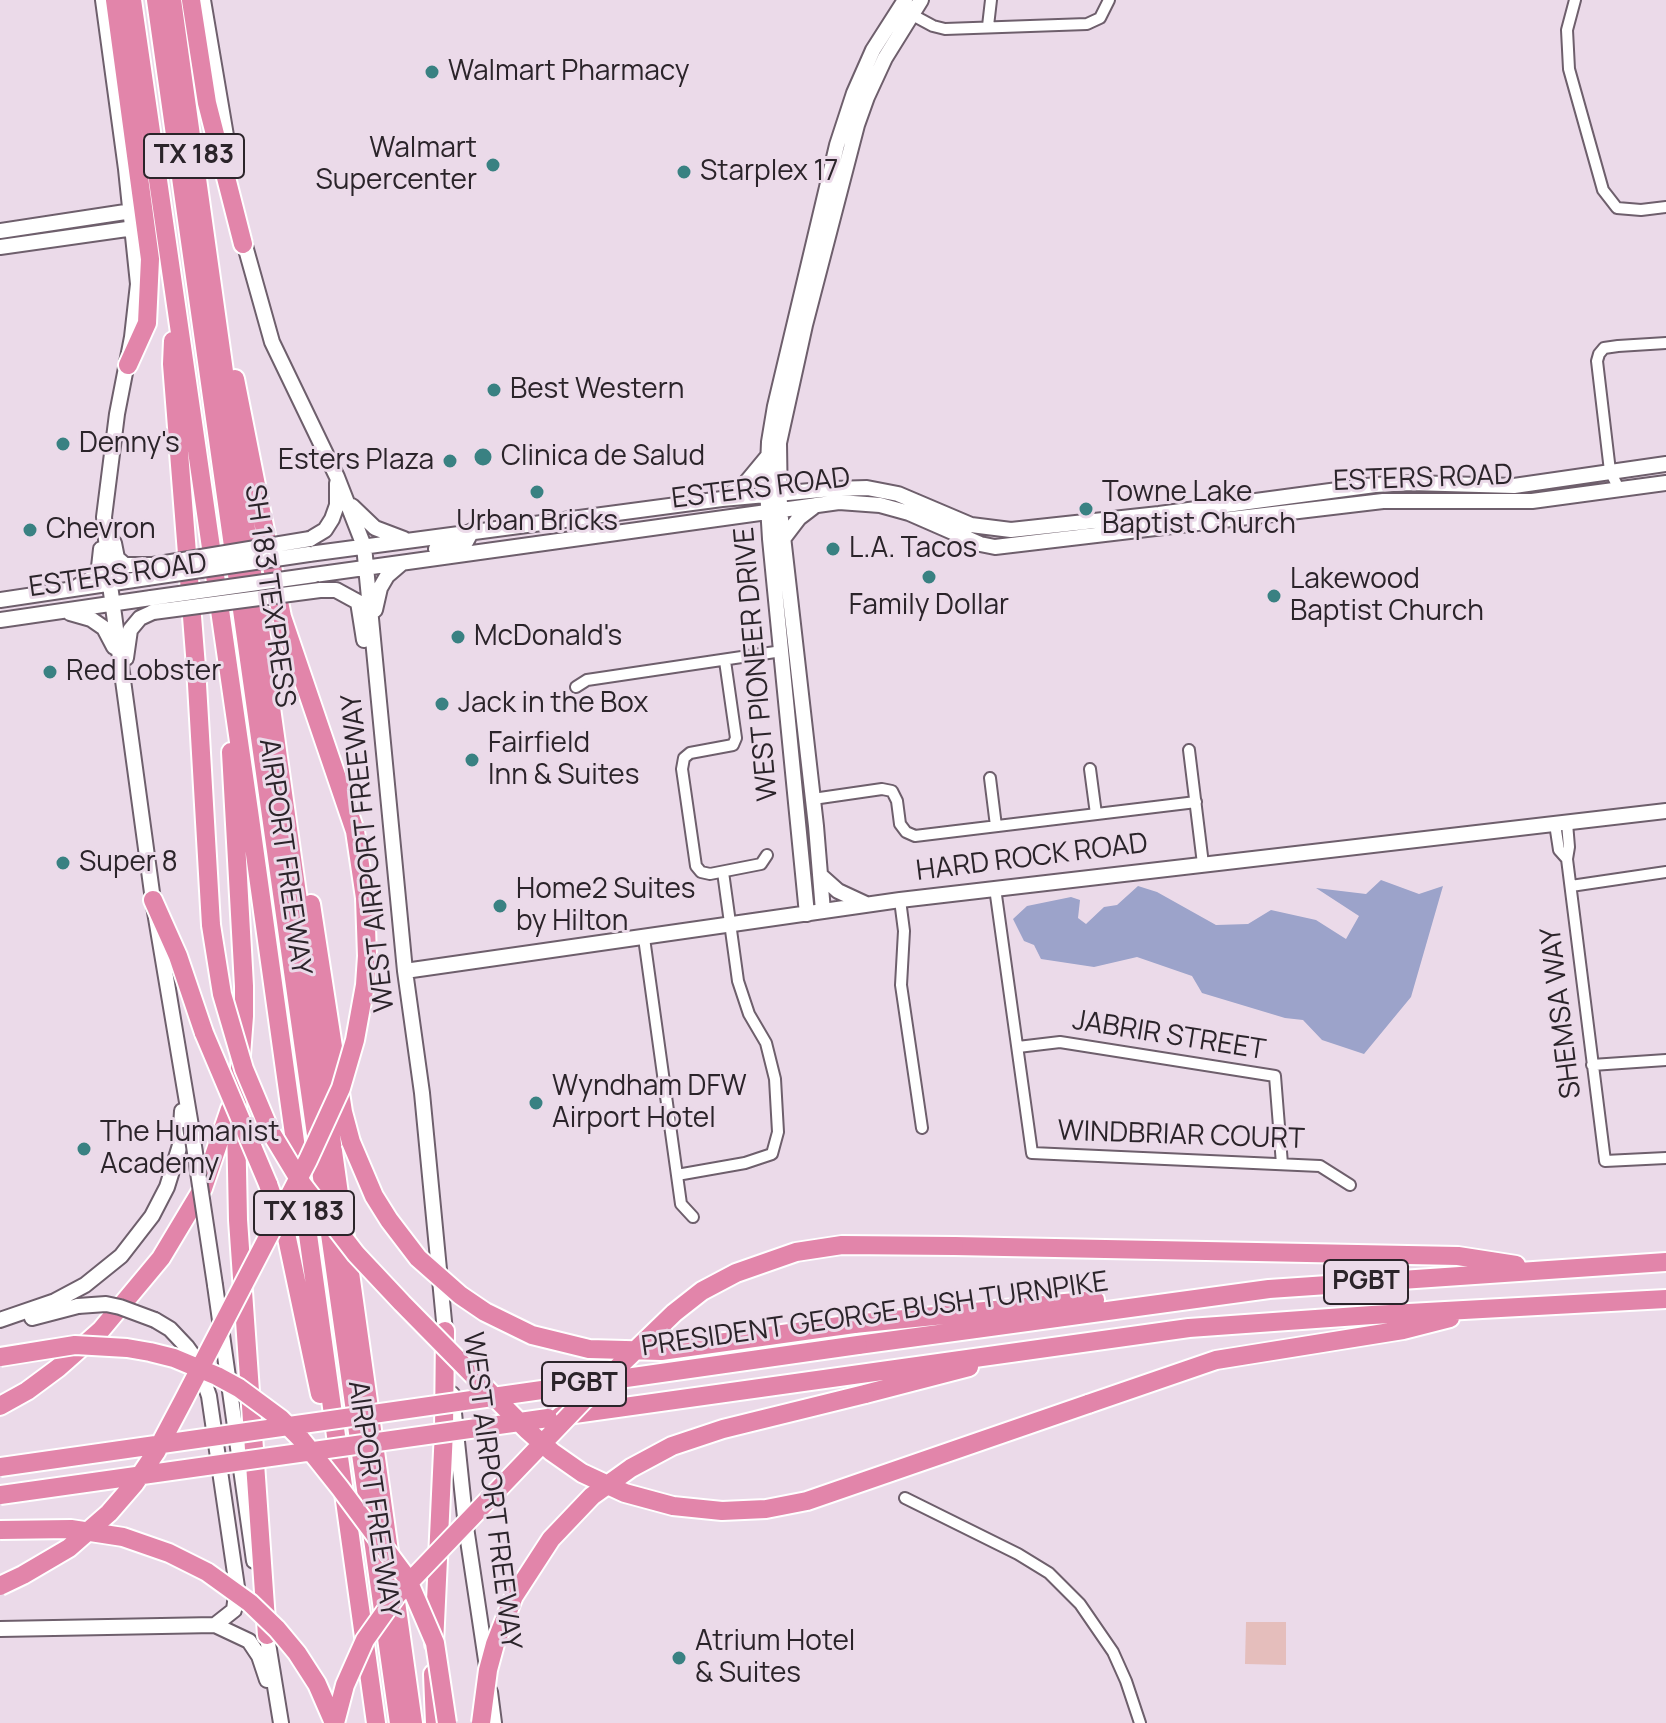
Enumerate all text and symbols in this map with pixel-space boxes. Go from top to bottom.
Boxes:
place label: Walmart Pharmacy [448,55,689,89]
marker: Walmart Pharmacy [423,63,441,81]
place label: Walmart Supercenter [316,132,477,198]
road number: TX 183 [144,134,244,178]
place label: Starplex 17 [700,155,838,189]
marker: Walmart Supercenter [484,156,502,174]
marker: Starplex 17 [675,163,693,181]
place label: Best Western [510,373,684,407]
marker: Best Western [485,381,503,399]
place label: Denny's [79,427,180,461]
marker: Denny's [54,435,72,453]
place label: Clinica de Salud [501,440,705,474]
place label: Esters Plaza [278,444,434,478]
marker: Clinica de Salud [472,446,494,468]
marker: Esters Plaza [441,452,459,470]
street label: ESTERS ROAD [1333,459,1513,499]
street label: ESTERS ROAD [670,461,852,517]
place label: Towne Lake Baptist Church [1102,476,1296,542]
street label: SH 183 TEXPRESS [237,482,301,710]
marker: Urban Bricks [528,483,546,501]
marker: Towne Lake Baptist Church [1077,500,1095,518]
place label: Urban Bricks [456,505,618,539]
place label: Chevron [46,513,156,547]
marker: Chevron [21,521,39,539]
street label: WEST PIONEER DRIVE [728,526,786,802]
place label: L.A. Tacos [849,532,977,566]
marker: L.A. Tacos [824,540,842,558]
street label: ESTERS ROAD [27,547,209,605]
place label: Lakewood Baptist Church [1290,563,1484,629]
marker: Family Dollar [920,568,938,586]
marker: Lakewood Baptist Church [1265,587,1283,605]
place label: Family Dollar [849,589,1009,623]
place label: McDonald's [474,620,622,654]
marker: McDonald's [449,628,467,646]
place label: Red Lobster [66,655,221,689]
marker: Red Lobster [41,663,59,681]
place label: Jack in the Box [458,687,648,721]
street label: WEST AIRPORT FREEWAY [336,692,402,1014]
marker: Jack in the Box [433,695,451,713]
place label: Fairfield Inn & Suites [488,727,639,793]
street label: AIRPORT FREEWAY [251,737,317,977]
marker: Fairfield Inn & Suites [463,751,481,769]
street label: HARD ROCK ROAD [914,827,1150,889]
place label: Super 8 [79,846,178,880]
marker: Super 8 [54,854,72,872]
place label: Home2 Suites by Hilton [516,873,695,939]
marker: Home2 Suites by Hilton [491,897,509,915]
street label: SHEMSA WAY [1535,925,1589,1101]
street label: JABRIR STREET [1070,1004,1268,1068]
place label: Wyndham DFW Airport Hotel [552,1070,747,1136]
marker: Wyndham DFW Airport Hotel [527,1094,545,1112]
street label: WINDBRIAR COURT [1057,1115,1305,1157]
place label: The Humanist Academy [100,1116,279,1182]
marker: The Humanist Academy [75,1140,93,1158]
road number: TX 183 [254,1191,354,1235]
road number: PGBT [1324,1260,1408,1304]
street label: PRESIDENT GEORGE BUSH TURNPIKE [639,1266,1111,1364]
street label: WEST AIRPORT FREEWAY [455,1330,527,1652]
road number: PGBT [542,1362,626,1406]
street label: AIRPORT FREEWAY [340,1379,406,1619]
place label: Atrium Hotel & Suites [695,1625,855,1691]
marker: Atrium Hotel & Suites [670,1649,688,1667]

